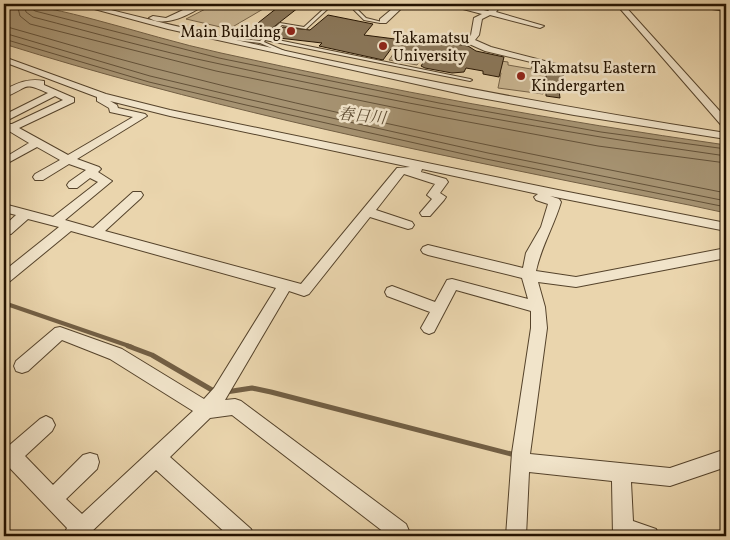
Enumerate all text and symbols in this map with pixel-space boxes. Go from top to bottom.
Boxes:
place label: Main Building [180,22,281,44]
marker: Main Building [285,25,297,37]
place label: Takamatsu University [393,28,469,68]
marker: Takamatsu University [377,40,389,52]
place label: Takmatsu Eastern Kindergarten [531,58,656,98]
marker: Takmatsu Eastern Kindergarten [515,70,527,82]
water label: 春日川 [337,104,389,131]

